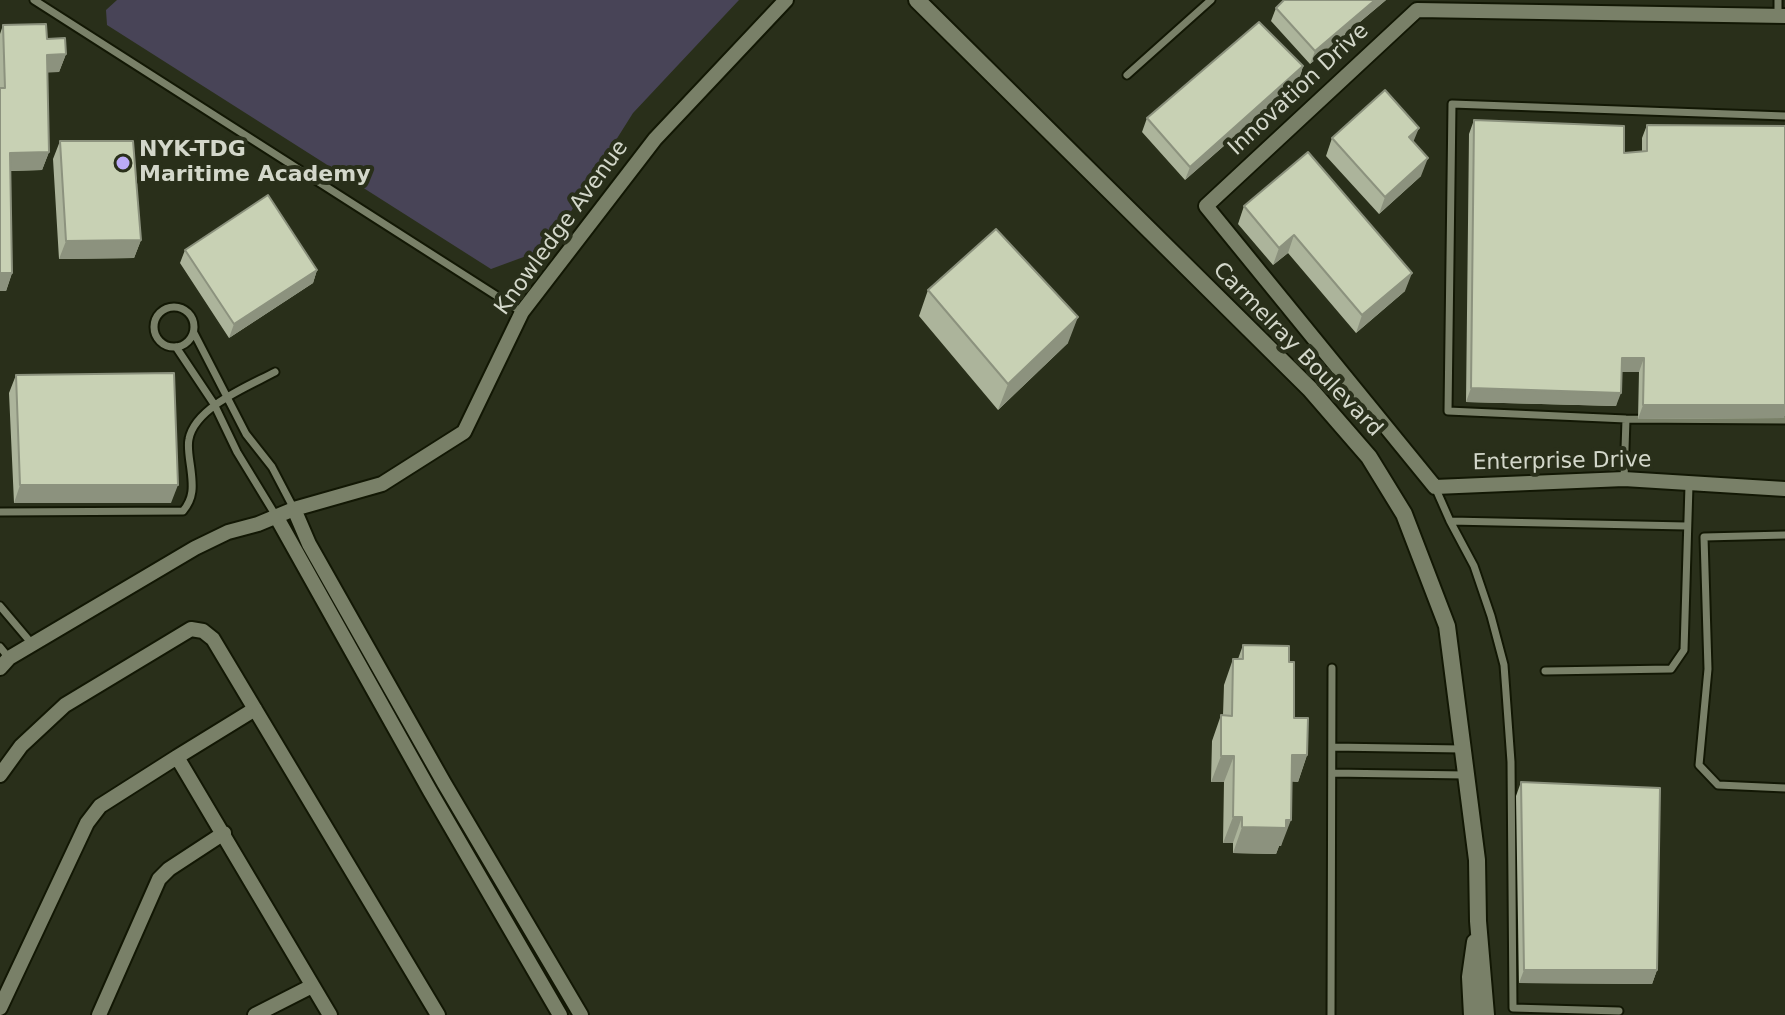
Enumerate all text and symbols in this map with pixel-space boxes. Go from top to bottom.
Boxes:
street label: Innovation Drive [1223,18,1375,162]
street label: Knowledge Avenue [490,135,634,321]
place label: NYK-TDG Maritime Academy [139,137,371,188]
marker: NYK-TDG Maritime Academy [114,154,132,172]
street label: Carmelray Boulevard [1207,257,1387,443]
street label: Enterprise Drive [1472,447,1652,477]

